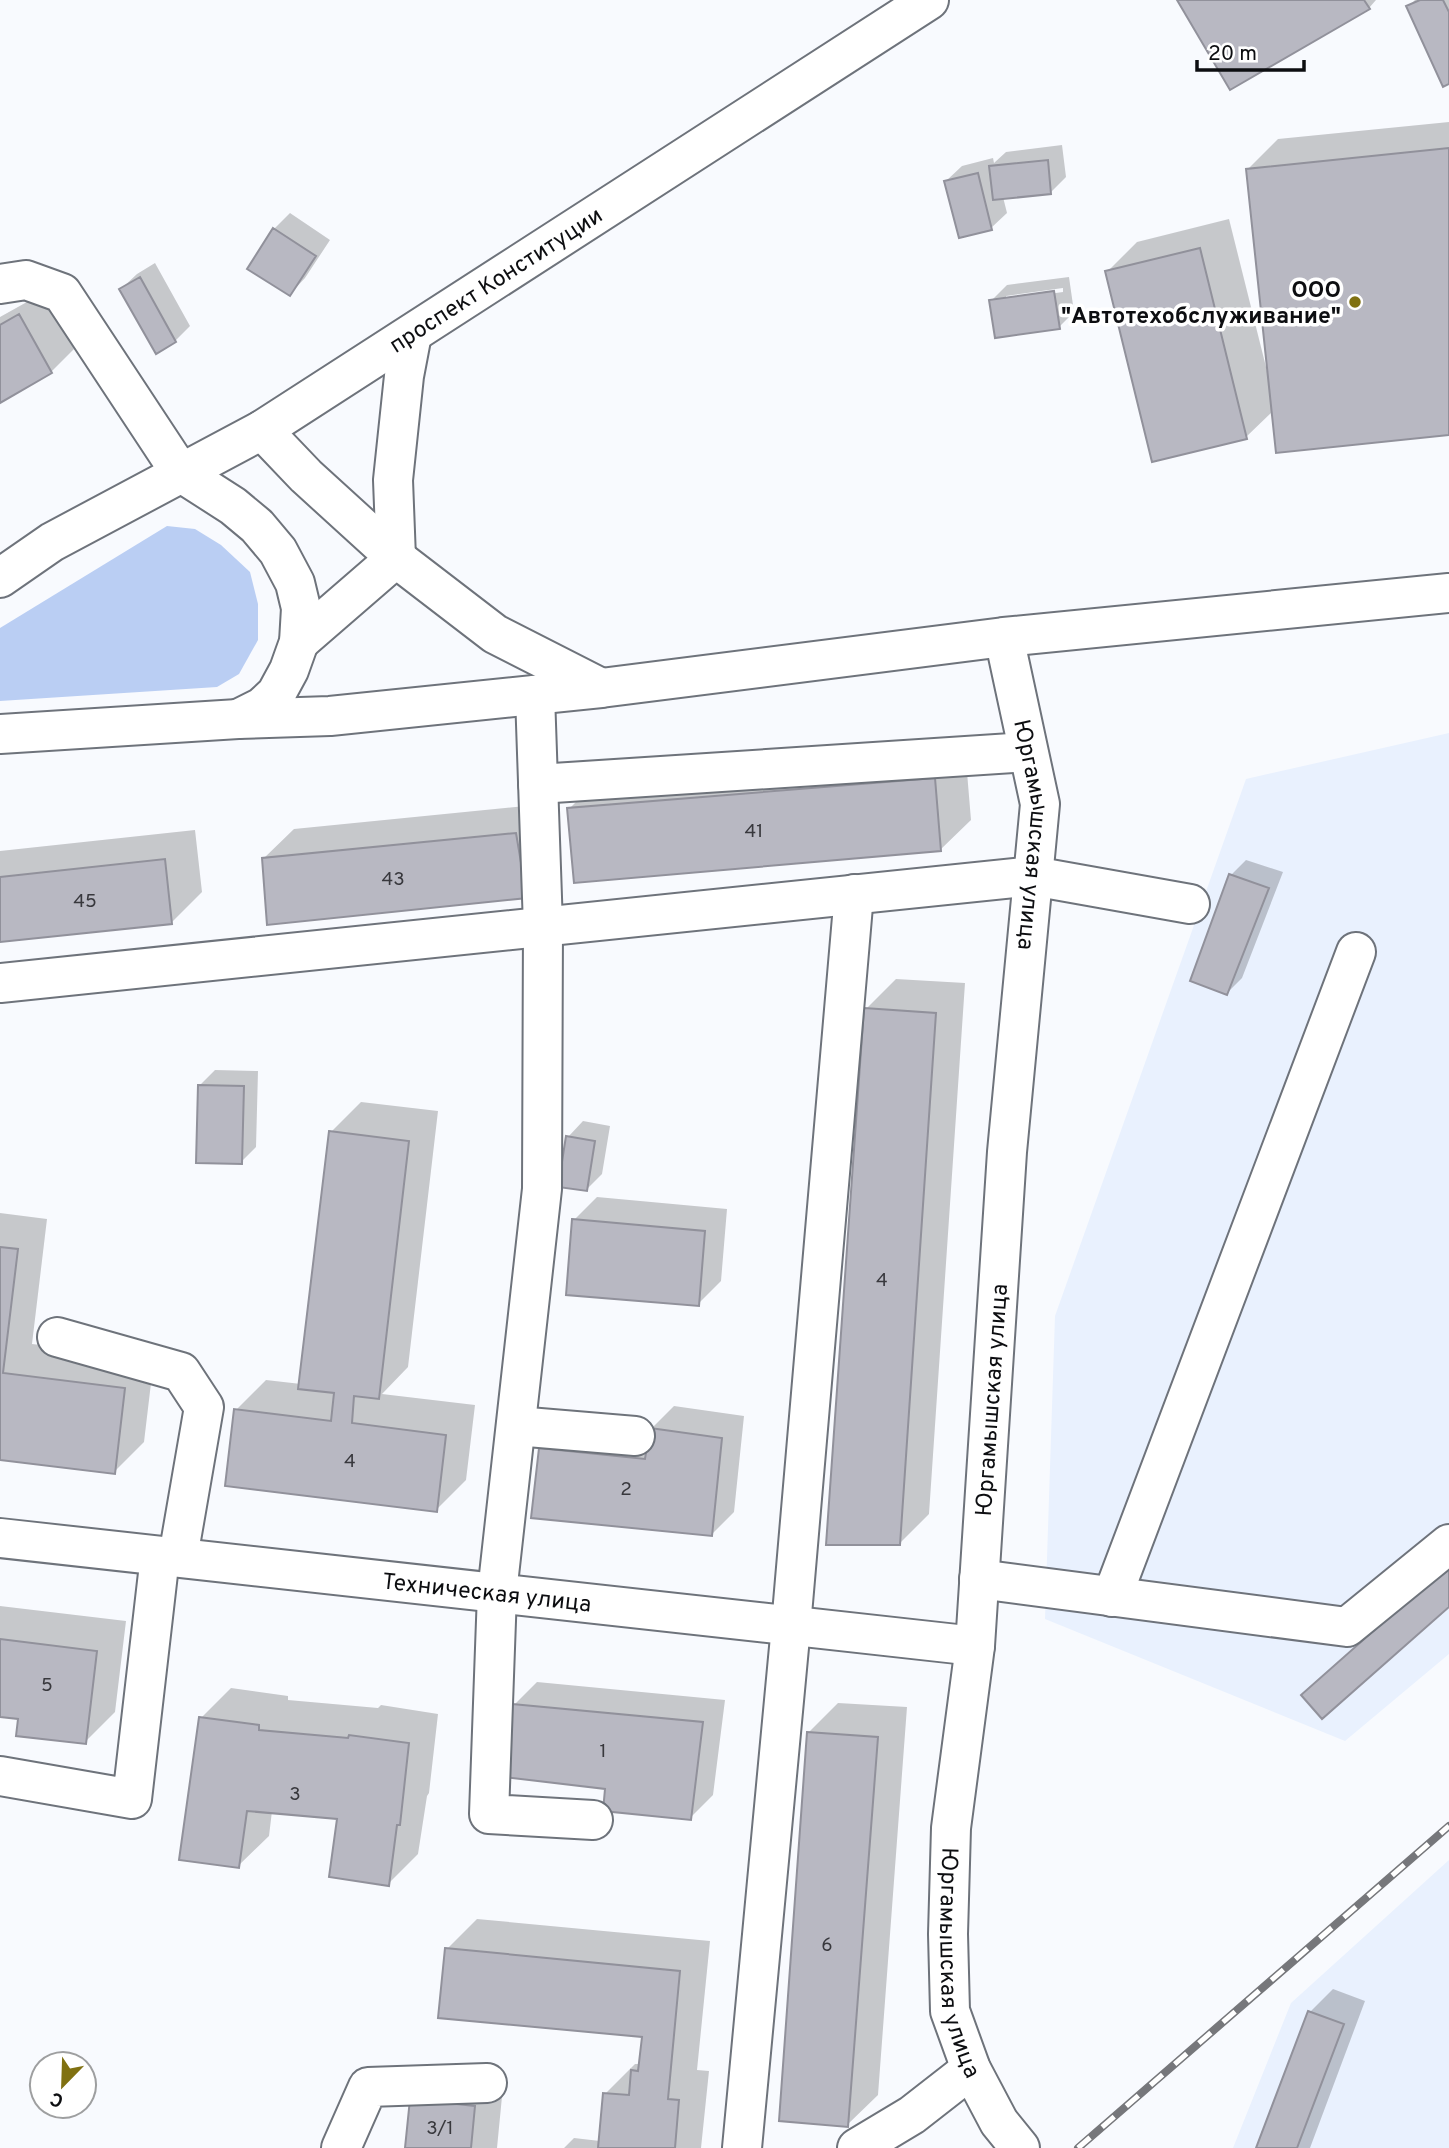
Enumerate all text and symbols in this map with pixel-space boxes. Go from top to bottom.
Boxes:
scale bar [1197,28,1304,72]
text: 20 m [1208,41,1257,68]
street label: проспект Конституции [385,202,609,361]
place label: ООО "Автотехобслуживание" [1061,277,1341,332]
marker: ООО "Автотехобслуживание" [1347,294,1363,310]
street label: Юргамышская улица [1005,717,1053,951]
house number: 41 [745,820,763,844]
house number: 43 [381,868,405,892]
house number: 45 [73,890,97,914]
house number: 4 [876,1269,888,1293]
street label: Юргамышская улица [971,1283,1016,1517]
house number: 4 [344,1450,356,1474]
house number: 2 [620,1478,632,1502]
street label: Техническая улица [381,1568,593,1620]
house number: 5 [41,1674,53,1698]
house number: 1 [599,1740,607,1764]
house number: 3 [289,1783,301,1807]
street label: Юргамышская улица [931,1847,985,2084]
house number: 6 [821,1934,833,1958]
north arrow [28,2050,98,2120]
text: С [47,2085,67,2112]
house number: 3/1 [426,2117,454,2141]

